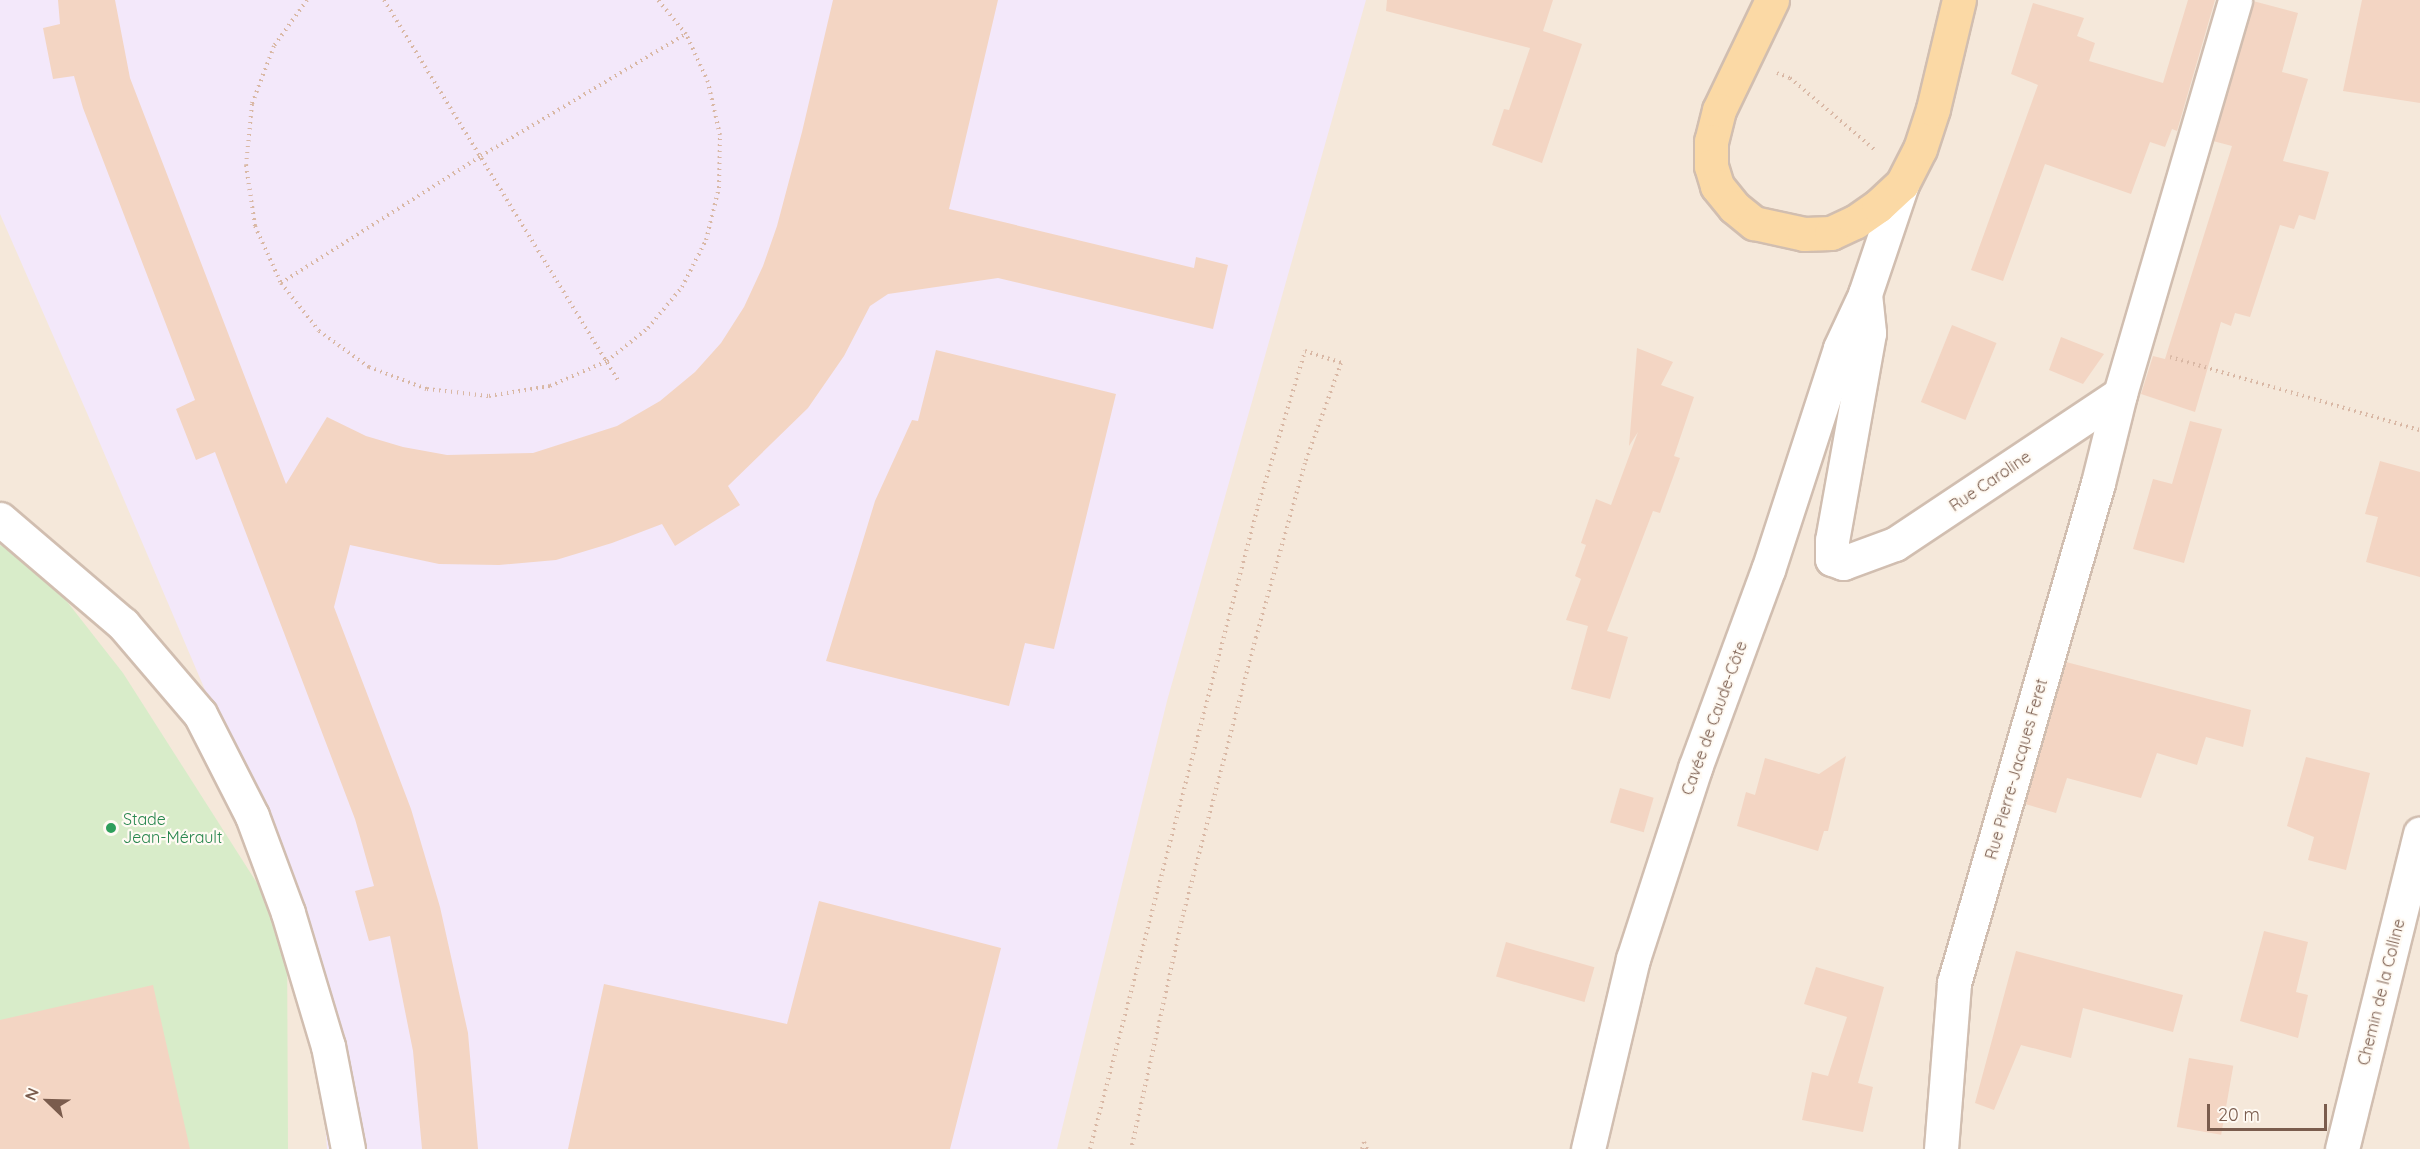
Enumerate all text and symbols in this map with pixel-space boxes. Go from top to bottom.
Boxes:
street label: Rue Caroline [1946,447,2034,515]
street label: Cavée de Caude-Côte [1677,638,1751,798]
street label: Rue Pierre-Jacques Feret [1981,676,2051,862]
place label: Stade Jean-Mérault [123,809,222,847]
marker: Stade Jean-Mérault [104,821,118,835]
street label: Chemin de la Colline [2354,917,2408,1067]
north arrow [18,1071,78,1131]
text: N [20,1085,43,1103]
scale bar [2210,1092,2330,1130]
text: 20 m [2218,1103,2260,1126]

